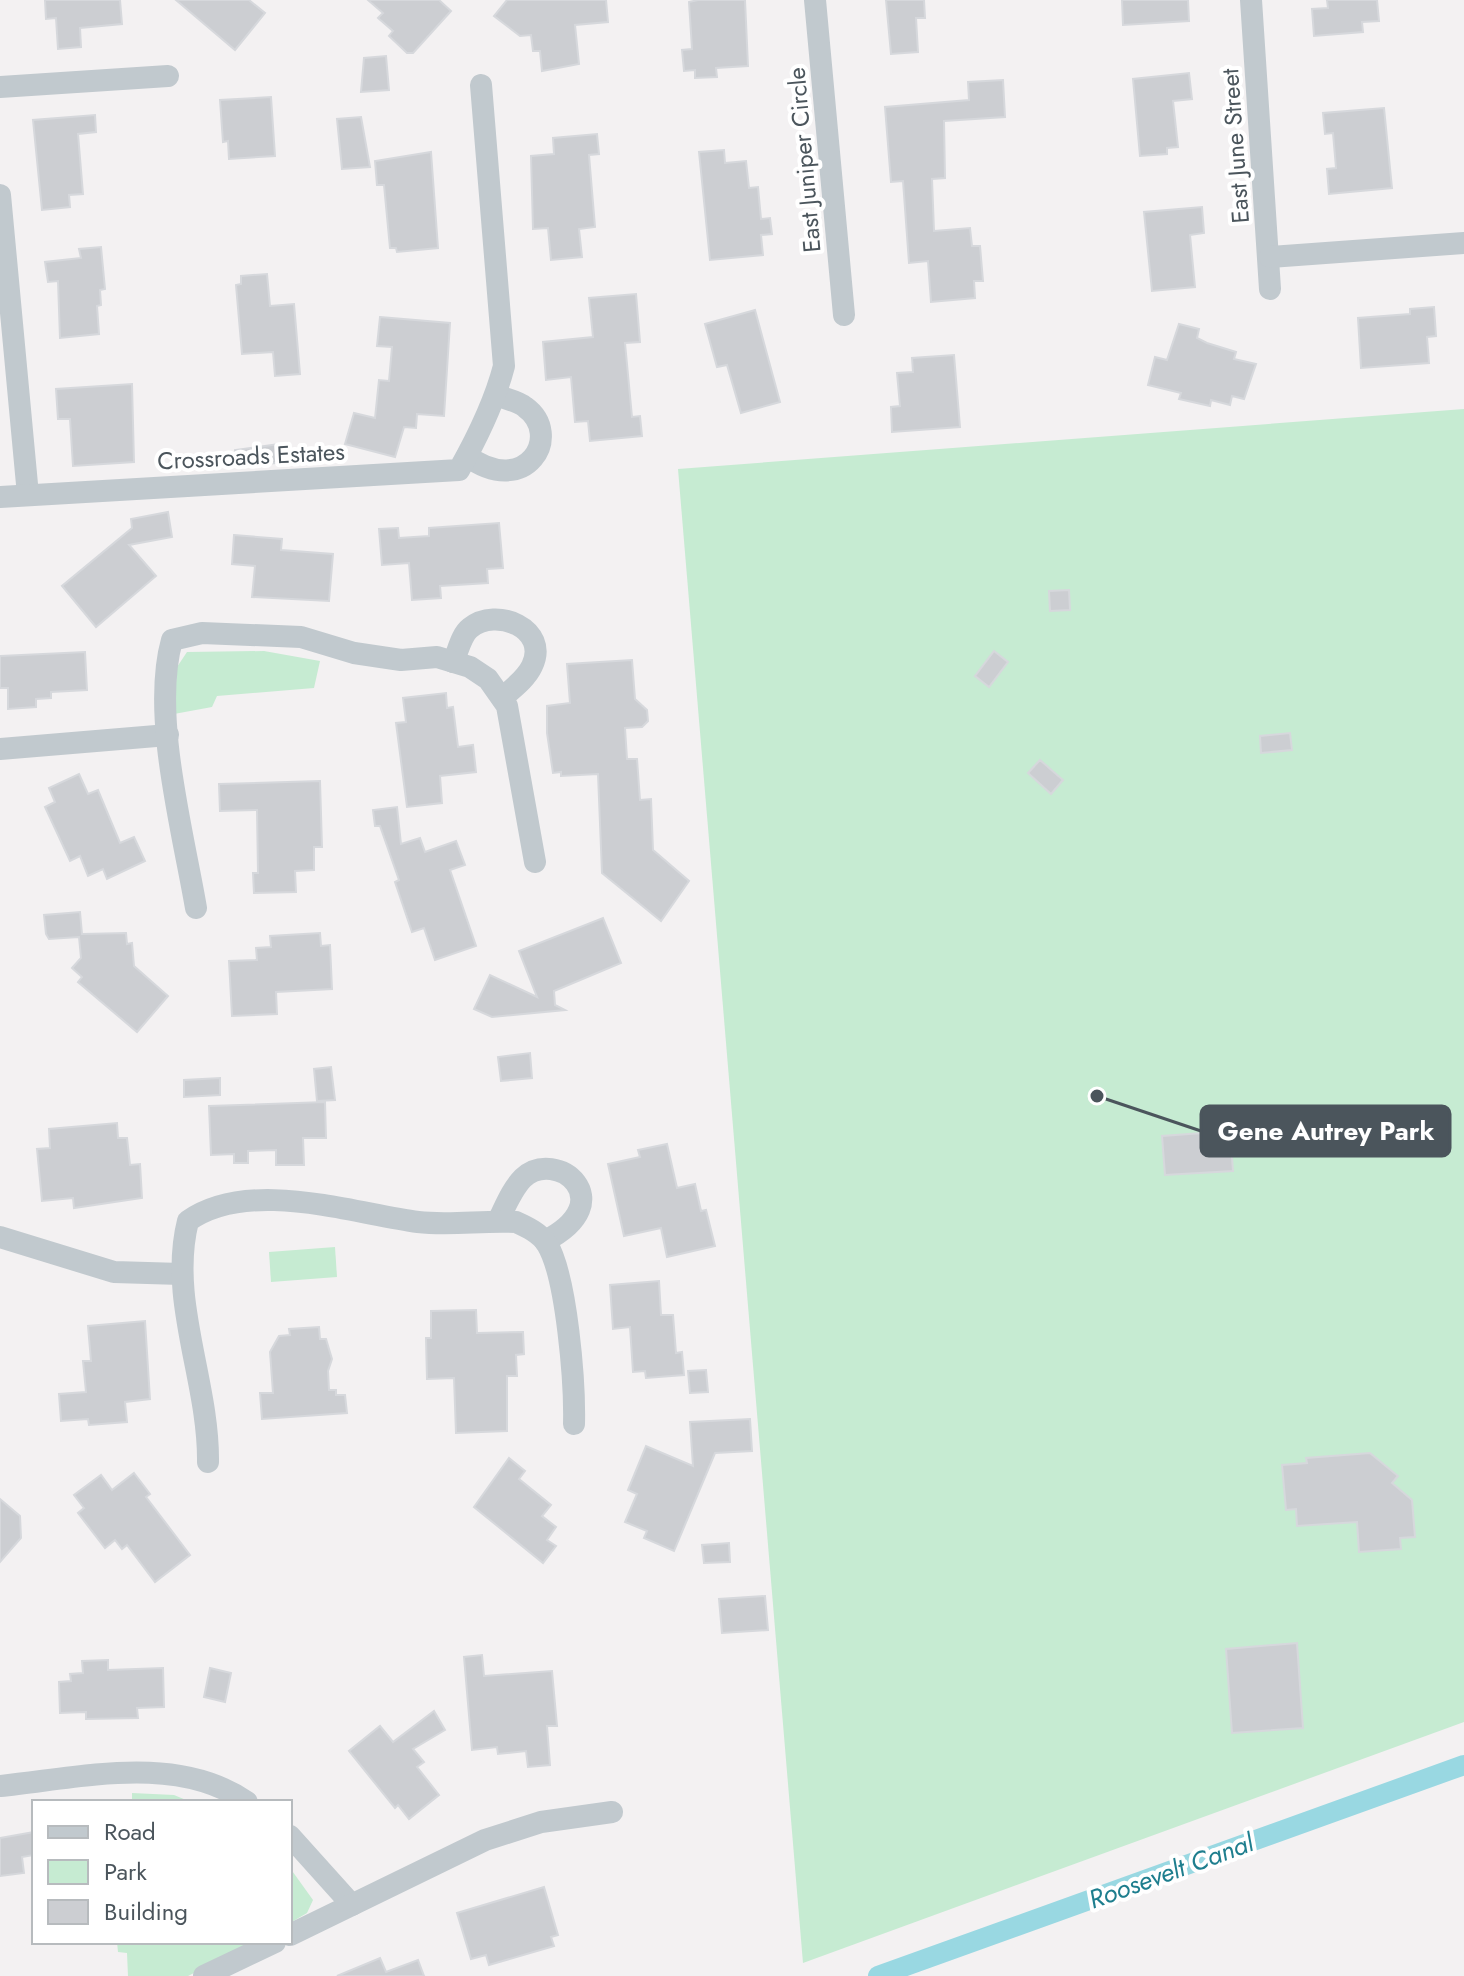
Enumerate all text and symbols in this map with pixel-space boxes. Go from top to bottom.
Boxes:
street label: East Juniper Circle [778,66,830,254]
street label: East June Street [1212,67,1258,225]
street label: Crossroads Estates [156,434,346,478]
callout: Gene Autrey Park [1201,1106,1450,1156]
text: Gene Autrey Park [1218,1112,1434,1150]
legend [32,1800,292,1944]
text: Road [104,1814,156,1849]
water label: Roosevelt Canal [1083,1823,1260,1918]
text: Park [104,1854,147,1889]
text: Building [104,1894,188,1929]

